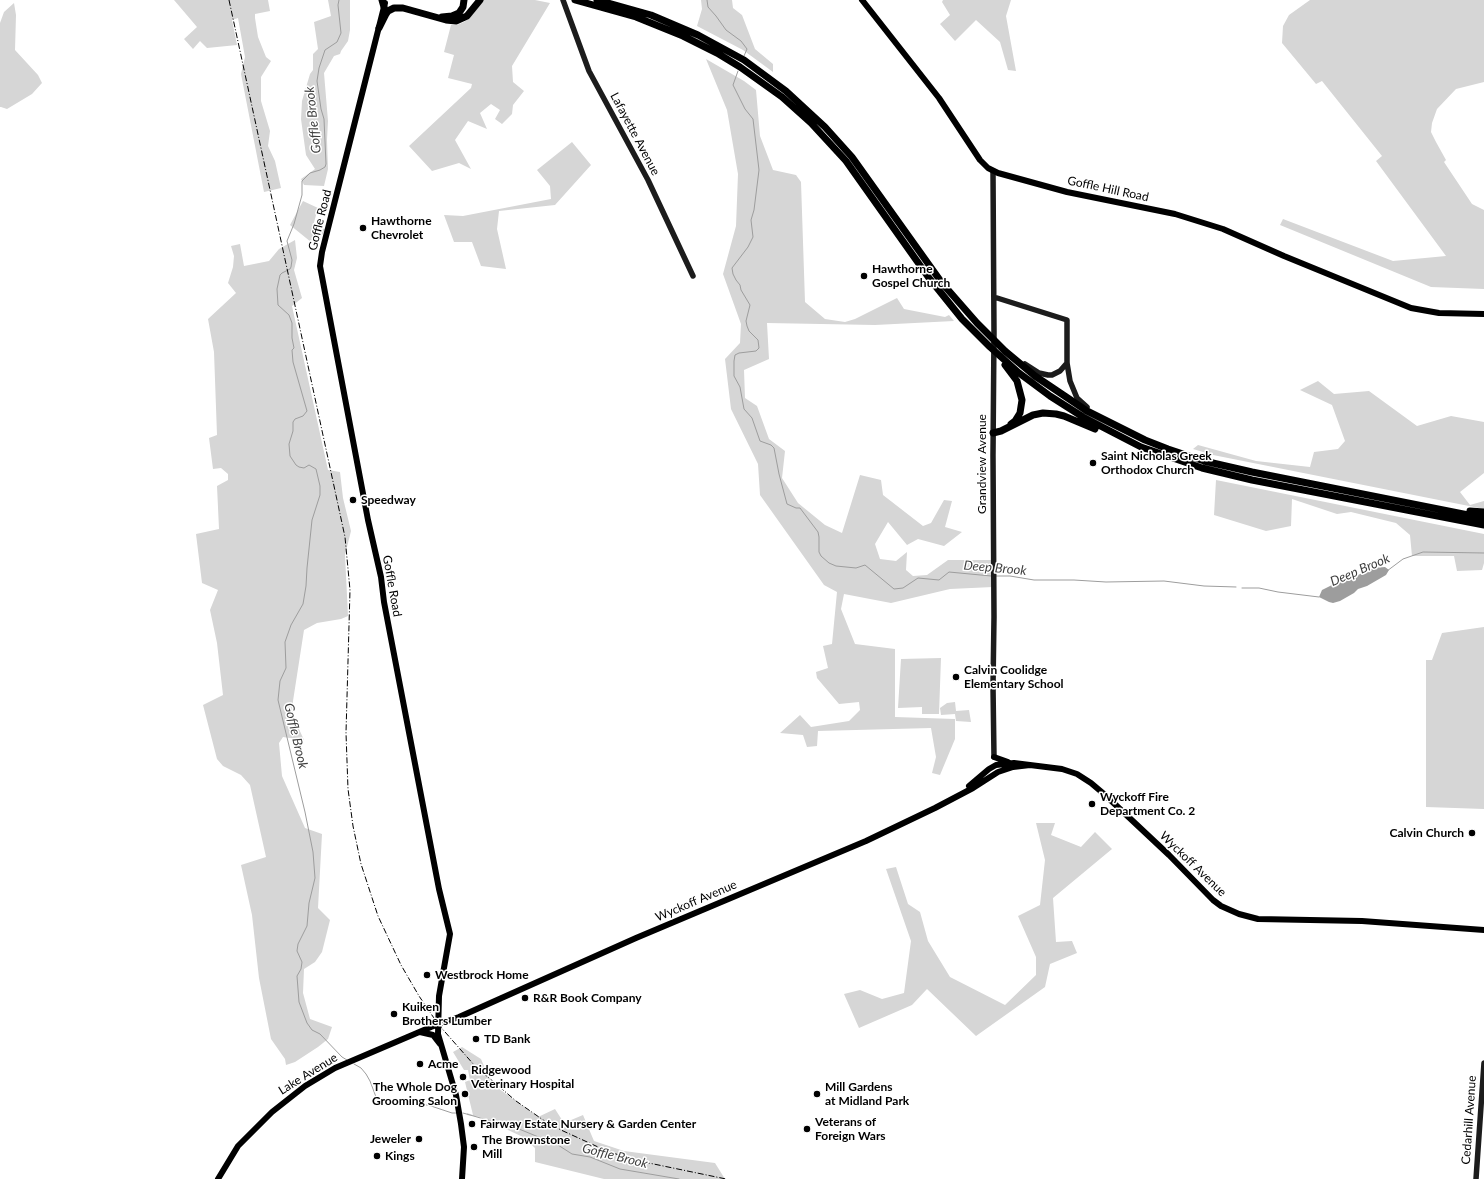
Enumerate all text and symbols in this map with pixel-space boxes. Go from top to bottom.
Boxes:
water label: Goffle Brook [302,86,324,154]
street label: Lafayette Avenue [607,90,663,178]
street label: Goffle Hill Road [1066,173,1150,205]
street label: Goffle Road [305,188,335,252]
place label: Hawthorne Chevrolet [371,214,432,242]
marker: Hawthorne Chevrolet [358,223,368,233]
place label: Hawthorne Gospel Church [872,262,950,290]
marker: Hawthorne Gospel Church [859,271,869,281]
street label: Grandview Avenue [975,414,989,514]
place label: Saint Nicholas Greek Orthodox Church [1101,449,1212,477]
marker: Saint Nicholas Greek Orthodox Church [1088,458,1098,468]
place label: Speedway [361,493,416,507]
marker: Speedway [348,495,358,505]
water label: Deep Brook [1328,551,1392,589]
street label: Goffle Road [380,554,404,618]
water label: Deep Brook [963,557,1027,579]
place label: Calvin Coolidge Elementary School [964,663,1064,691]
marker: Calvin Coolidge Elementary School [951,672,961,682]
water label: Goffle Brook [281,702,311,770]
place label: Wyckoff Fire Department Co. 2 [1100,790,1195,818]
marker: Wyckoff Fire Department Co. 2 [1087,799,1097,809]
place label: Calvin Church [1390,826,1464,840]
marker: Calvin Church [1467,828,1477,838]
street label: Wyckoff Avenue [1157,829,1229,899]
street label: Wyckoff Avenue [653,877,739,925]
place label: Westbrock Home [435,968,529,982]
marker: Westbrock Home [422,970,432,980]
place label: R&R Book Company [533,991,642,1005]
marker: R&R Book Company [520,993,530,1003]
place label: Kuiken Brothers Lumber [402,1000,492,1028]
marker: Kuiken Brothers Lumber [389,1009,399,1019]
place label: TD Bank [484,1032,530,1046]
marker: TD Bank [471,1034,481,1044]
street label: Lake Avenue [276,1050,340,1098]
place label: Acme [428,1057,458,1071]
marker: Acme [415,1059,425,1069]
place label: Ridgewood Veterinary Hospital [471,1063,574,1091]
marker: Ridgewood Veterinary Hospital [458,1072,468,1082]
street label: Cedarhill Avenue [1459,1075,1479,1165]
place label: The Whole Dog Grooming Salon [372,1080,457,1108]
place label: Mill Gardens at Midland Park [825,1080,909,1108]
marker: The Whole Dog Grooming Salon [460,1089,470,1099]
marker: Mill Gardens at Midland Park [812,1089,822,1099]
place label: Veterans of Foreign Wars [815,1115,886,1143]
place label: Fairway Estate Nursery & Garden Center [480,1117,696,1131]
marker: Fairway Estate Nursery & Garden Center [467,1119,477,1129]
marker: Veterans of Foreign Wars [802,1124,812,1134]
place label: Jeweler [370,1132,411,1146]
place label: The Brownstone Mill [482,1133,570,1161]
marker: Jeweler [414,1134,424,1144]
water label: Goffle Brook [581,1140,649,1172]
marker: The Brownstone Mill [469,1142,479,1152]
place label: Kings [385,1149,415,1163]
marker: Kings [372,1151,382,1161]

